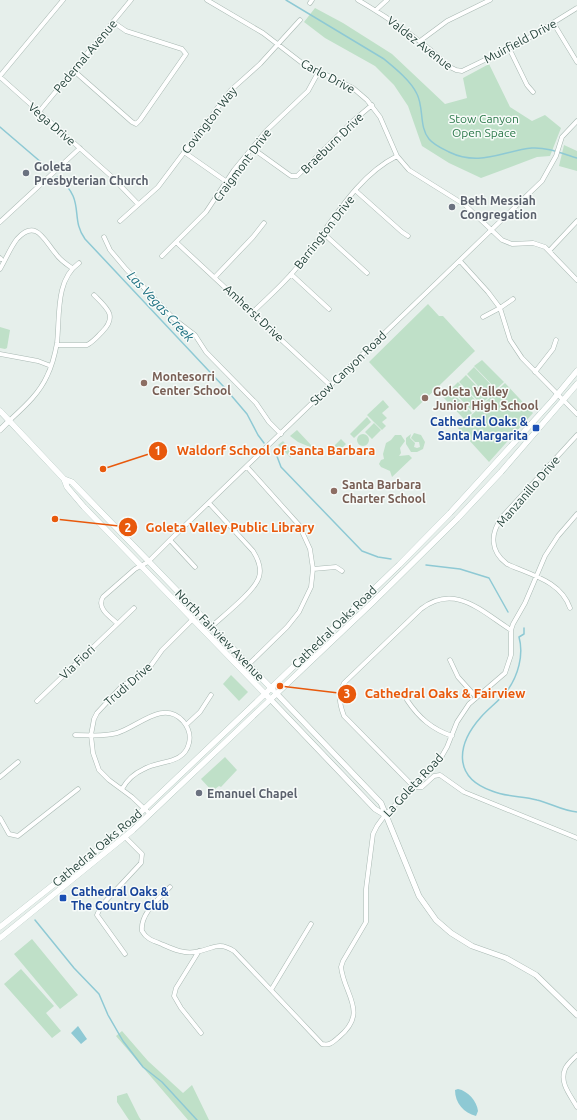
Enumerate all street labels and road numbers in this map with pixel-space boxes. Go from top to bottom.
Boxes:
street label: Valdez Avenue [385,14,455,72]
street label: Muirfield Drive [482,16,558,66]
street label: Pedernal Avenue [51,17,119,95]
street label: Carlo Drive [299,56,357,96]
street label: Covington Way [179,84,239,156]
street label: Vega Drive [26,100,78,148]
street label: Braeburn Drive [298,110,366,176]
street label: Craigmont Drive [210,126,274,204]
street label: Barrington Drive [291,193,357,271]
street label: Amherst Drive [221,282,287,344]
street label: Stow Canyon Road [307,328,389,408]
street label: Manzanillo Drive [494,453,562,529]
street label: Cathedral Oaks Road [289,583,379,671]
street label: North Fairview Avenue [173,587,267,683]
street label: Via Fiori [57,642,97,682]
street label: Trudi Drive [102,660,154,708]
street label: La Goleta Road [381,751,445,819]
street label: Cathedral Oaks Road [50,807,144,889]

